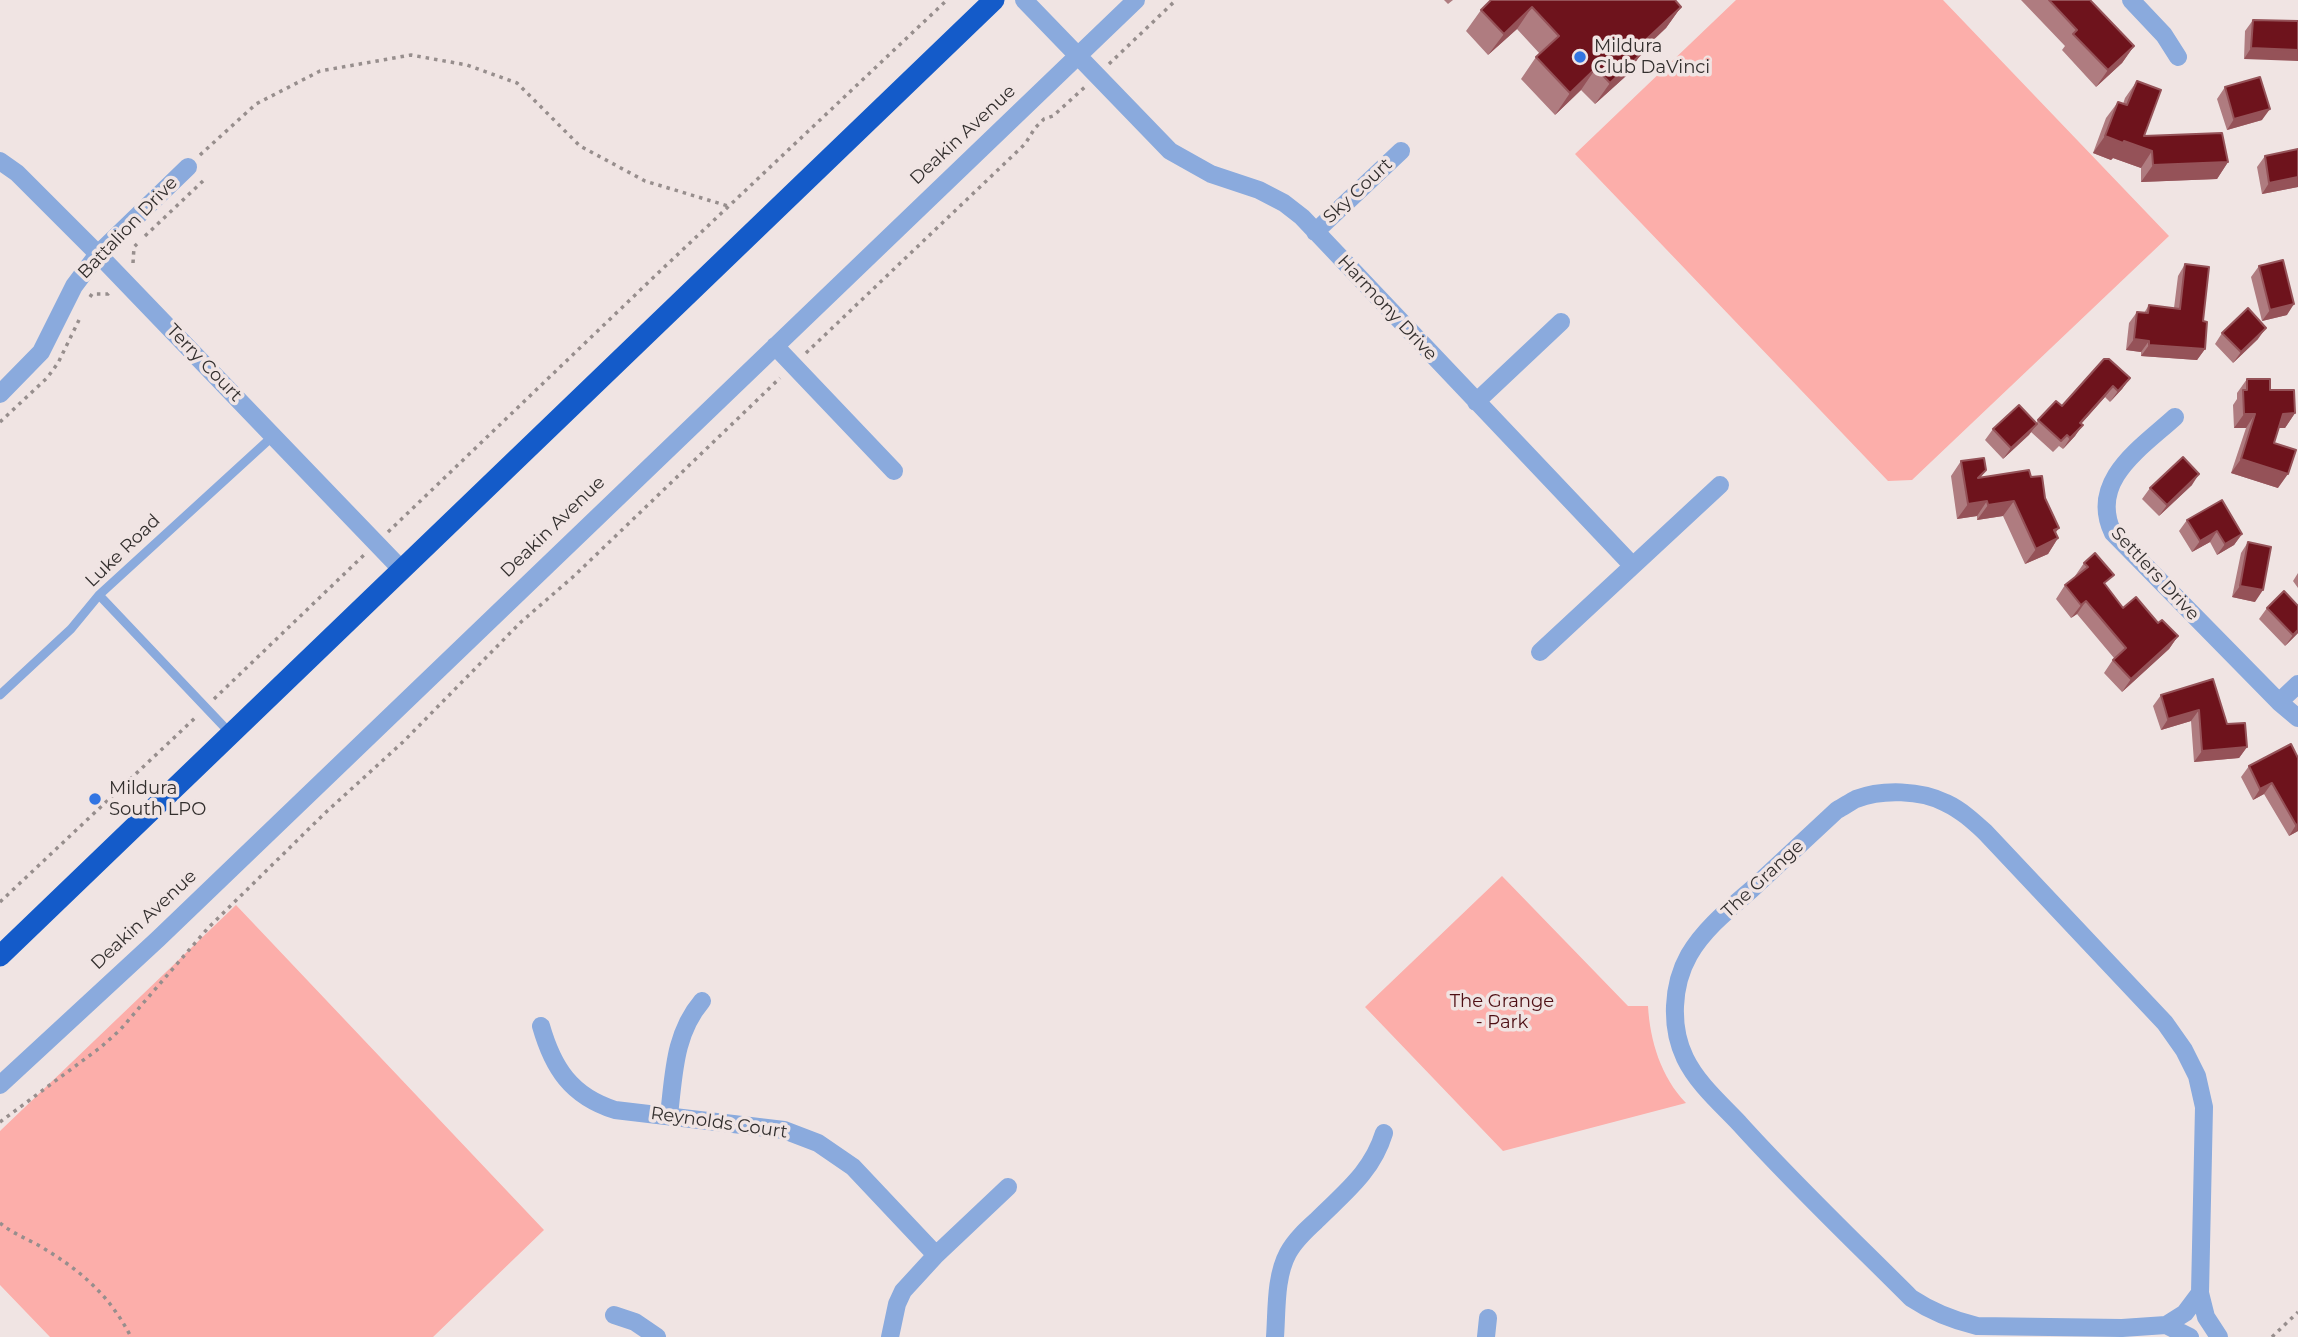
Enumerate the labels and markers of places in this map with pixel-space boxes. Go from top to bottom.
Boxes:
place label: Mildura Club DaVinci [1594,36,1710,78]
marker: Mildura Club DaVinci [1572,49,1588,65]
place label: Mildura South LPO [109,778,206,820]
marker: Mildura South LPO [87,791,103,807]

